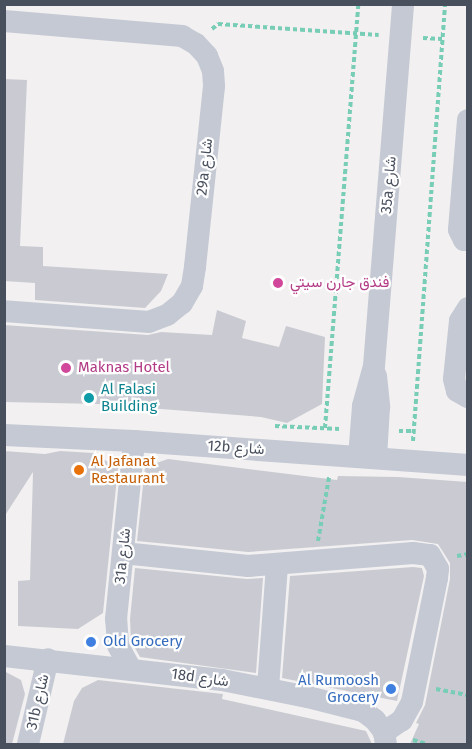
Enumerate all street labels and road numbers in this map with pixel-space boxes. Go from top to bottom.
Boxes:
street label: 29a شارع [193,138,217,196]
street label: 35a شارع [378,156,400,214]
street label: 12b شارع [207,437,265,459]
street label: 31a شارع [111,527,135,585]
street label: 18d شارع [170,665,230,691]
street label: 31b شارع [23,672,53,732]

